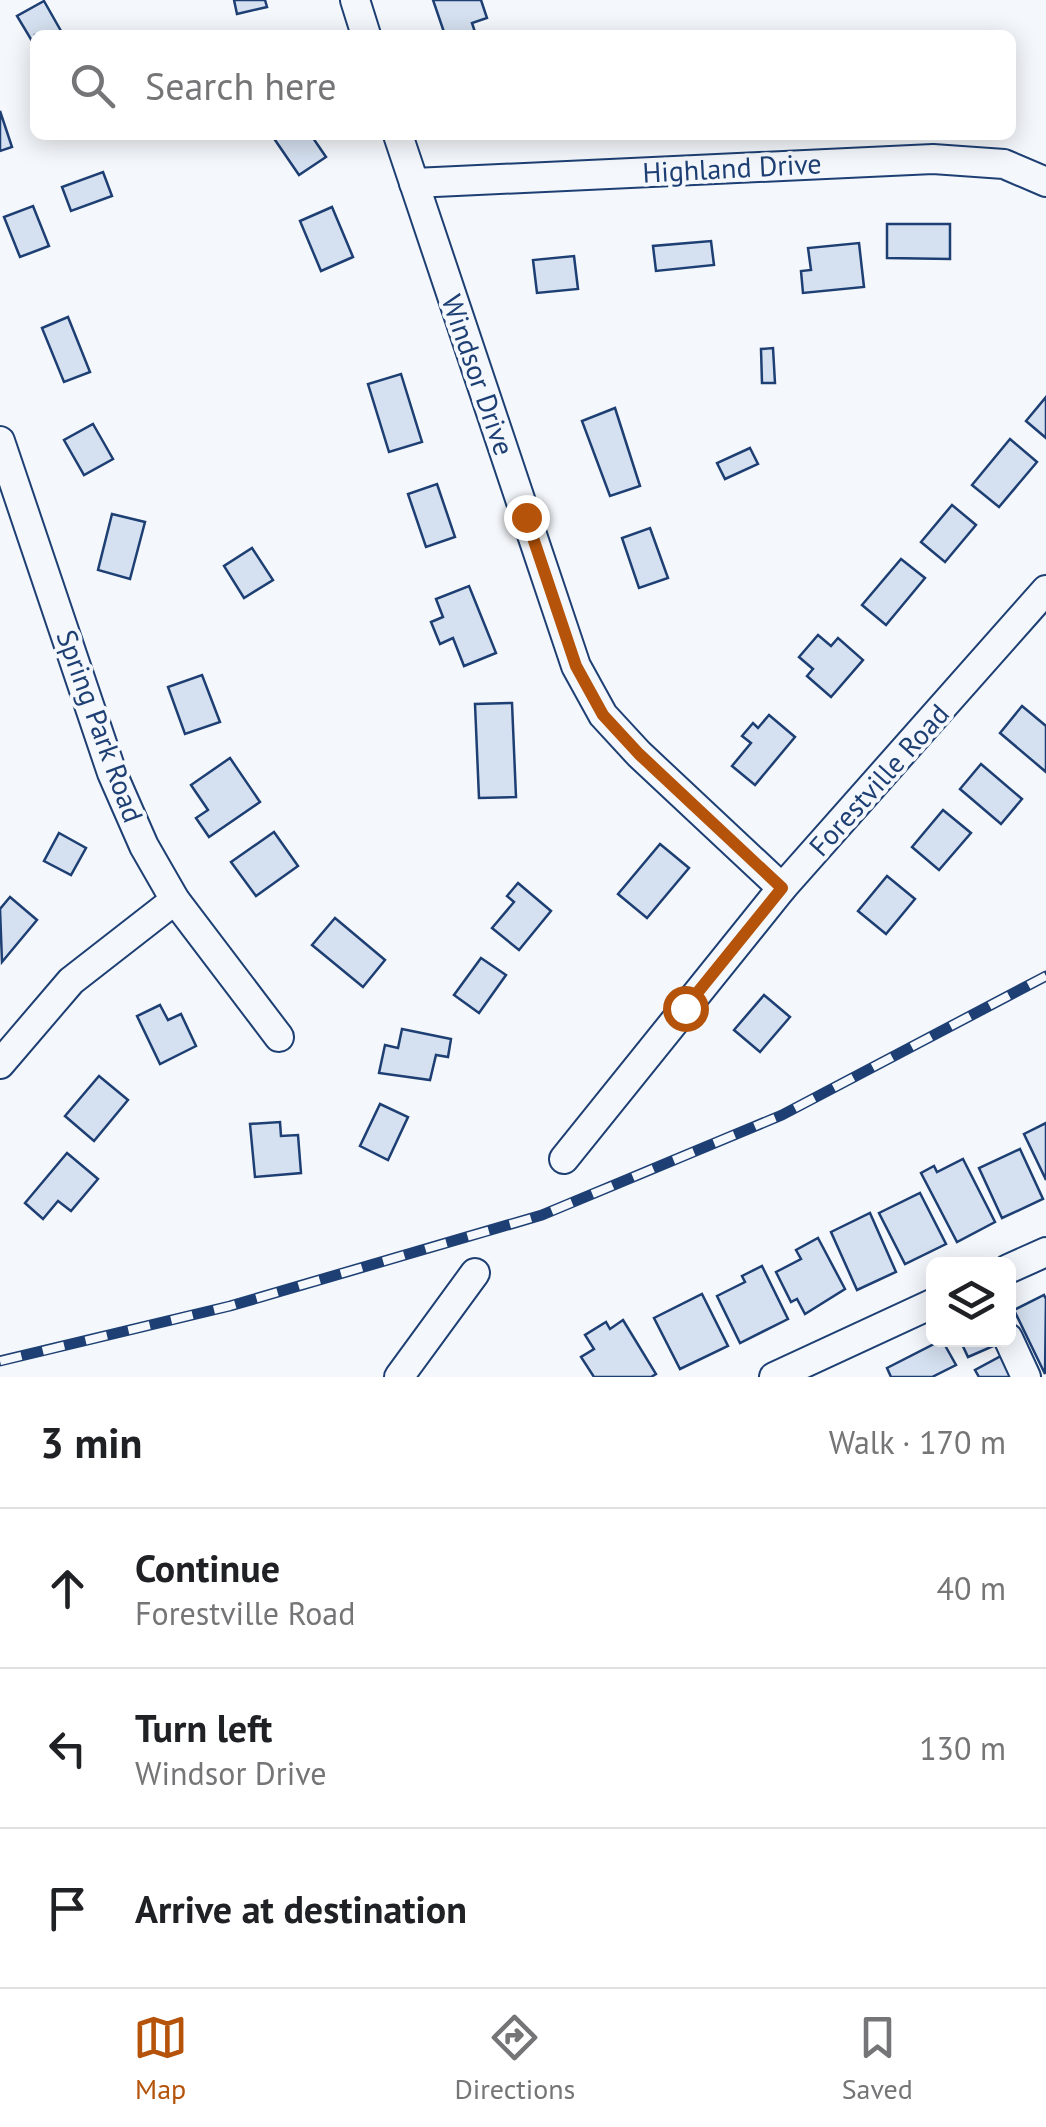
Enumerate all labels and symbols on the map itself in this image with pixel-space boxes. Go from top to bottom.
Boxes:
street label: Highland Drive [641,144,822,191]
street label: Windsor Drive [434,290,523,460]
route end [504,495,550,541]
street label: Spring Park Road [48,624,152,827]
street label: Forestville Road [800,696,957,864]
route start [663,986,709,1032]

